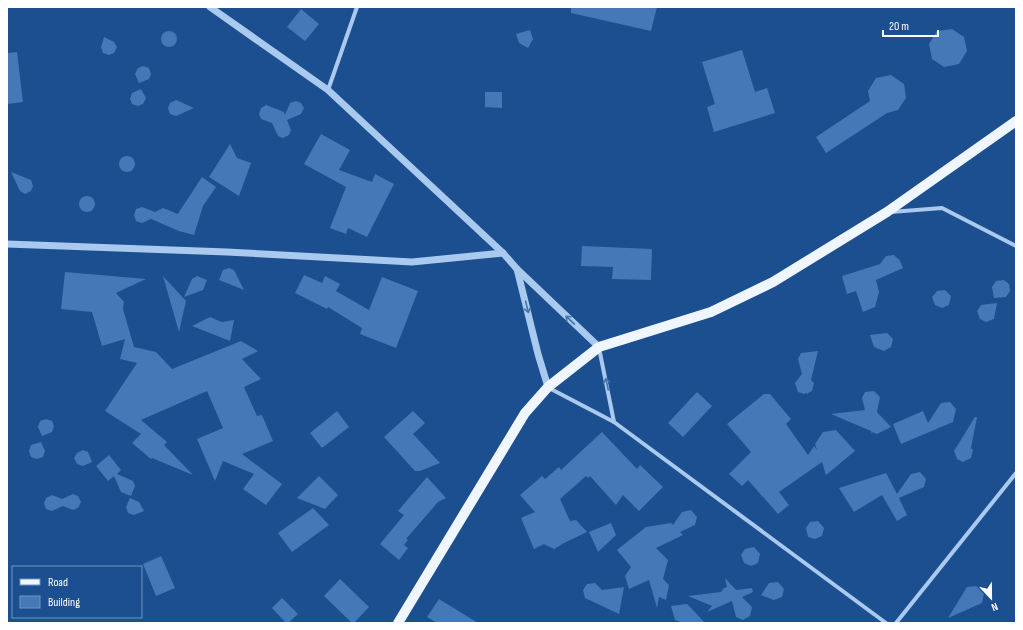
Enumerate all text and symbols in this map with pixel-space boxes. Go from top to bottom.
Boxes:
scale bar [883,12,938,38]
text: 20 m [889,19,909,34]
one-way arrow [523,300,531,313]
one-way arrow [565,315,576,324]
one-way arrow [602,378,610,391]
legend [12,566,142,618]
text: Road [48,575,68,590]
north arrow [971,578,1011,618]
text: Building [48,595,80,610]
text: N [989,600,1000,614]

